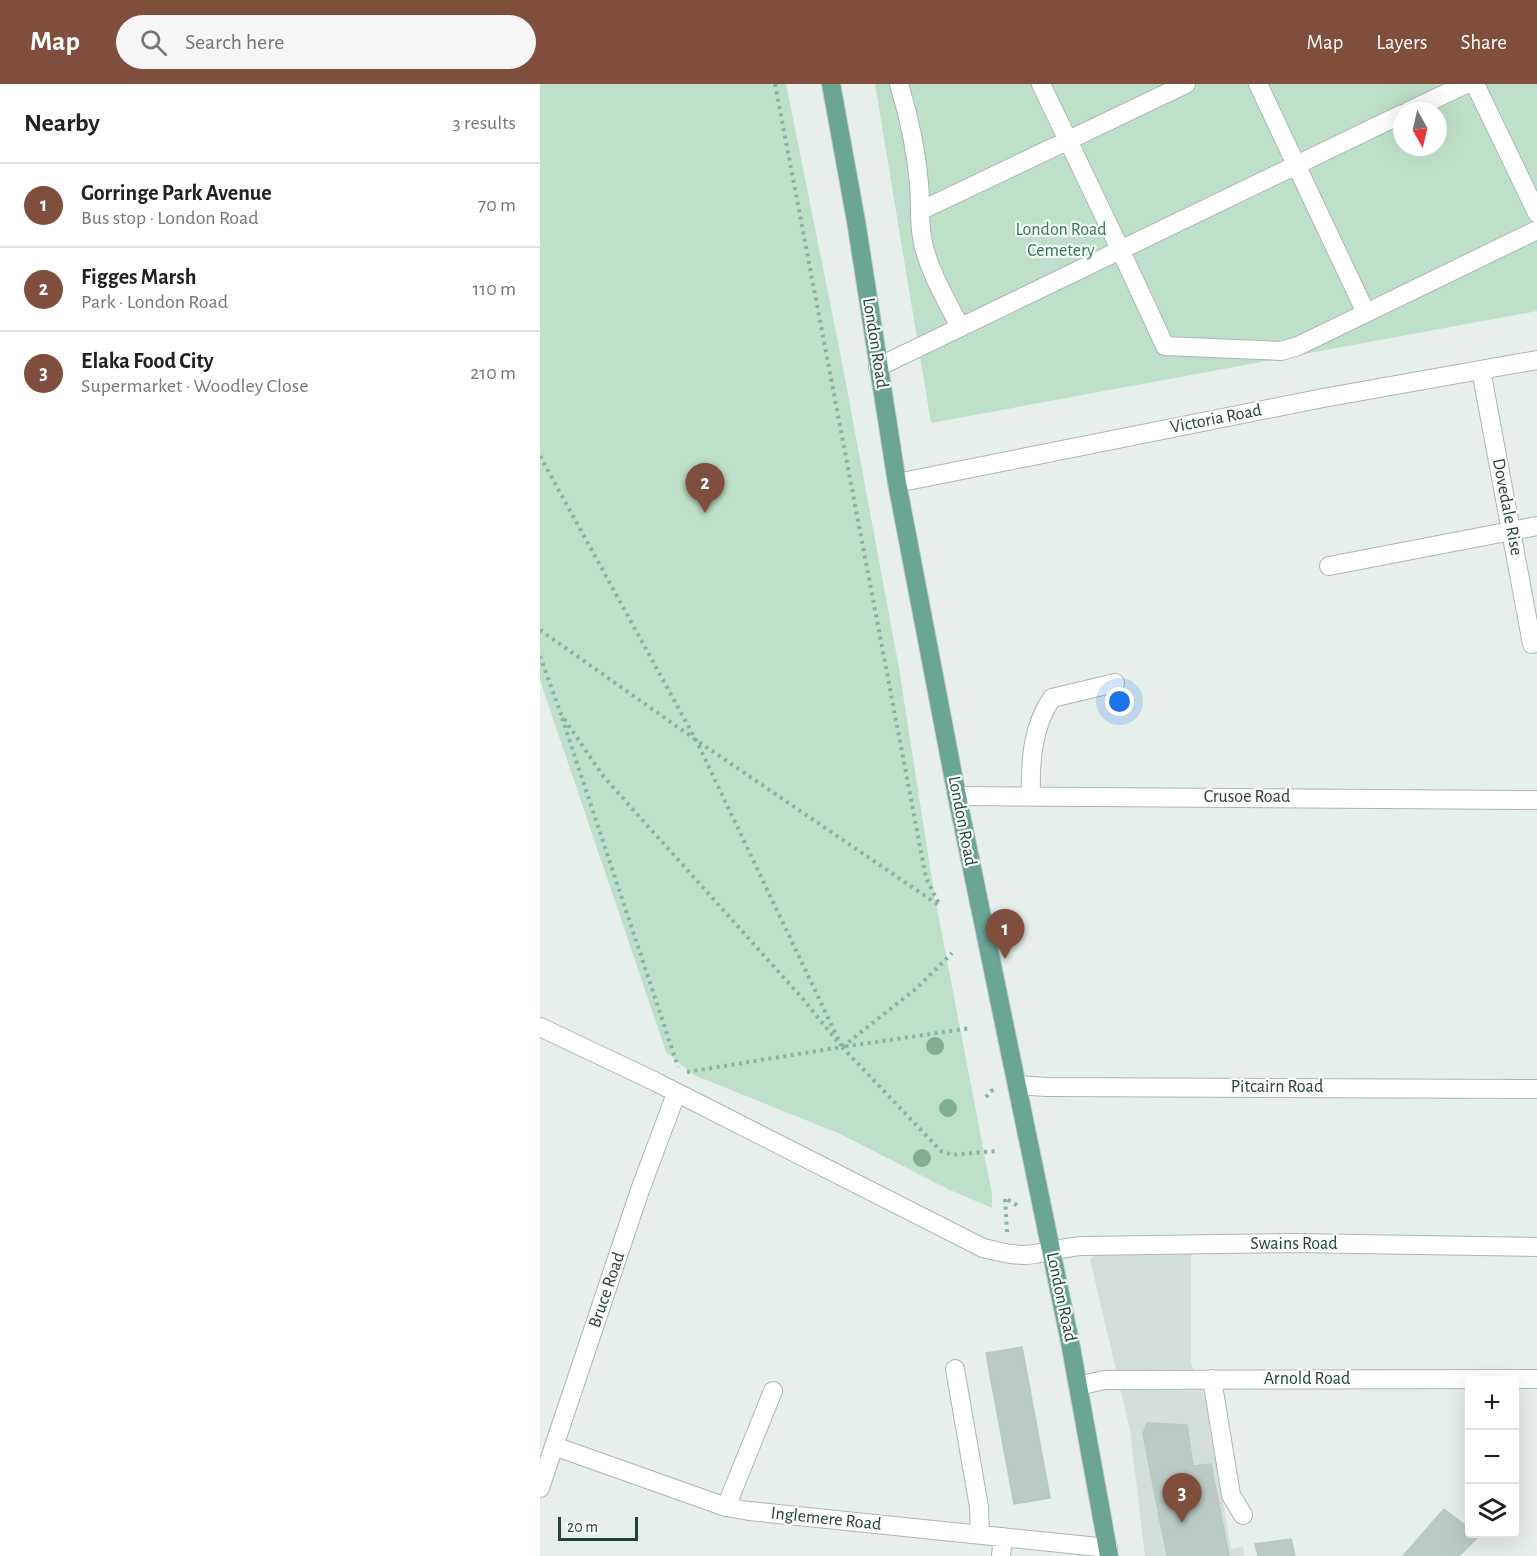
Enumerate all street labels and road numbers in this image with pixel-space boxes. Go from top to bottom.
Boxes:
street label: London Road [859,297,891,389]
street label: Victoria Road [1169,401,1263,437]
street label: Dovedale Rise [1489,457,1525,557]
street label: London Road [944,775,980,867]
street label: Crusoe Road [1204,788,1290,806]
street label: Pitcairn Road [1231,1078,1323,1096]
street label: Swains Road [1250,1235,1338,1253]
street label: Bruce Road [586,1250,628,1330]
street label: London Road [1043,1251,1079,1343]
street label: Arnold Road [1264,1370,1350,1388]
street label: Inglemere Road [770,1504,882,1534]

